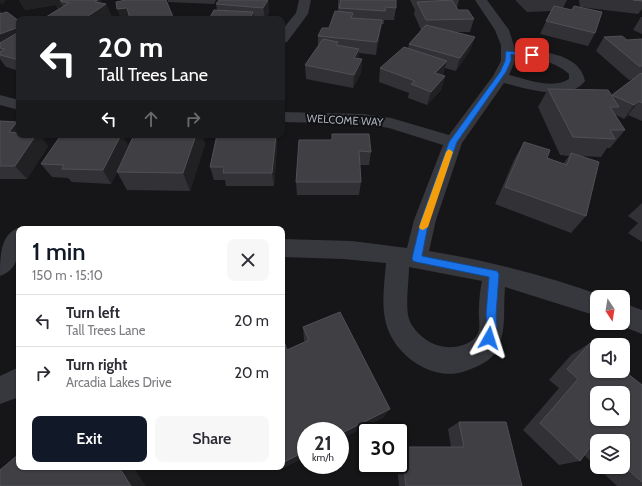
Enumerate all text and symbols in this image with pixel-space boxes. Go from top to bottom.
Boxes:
text: 20 m [98,30,163,64]
icon: left [32,32,84,84]
pin [515,38,549,72]
icon: arrive [521,44,543,66]
text: Tall Trees Lane [98,64,208,86]
icon: left [98,108,120,130]
icon: ahead [140,108,162,130]
icon: right [182,108,204,130]
street label: WELCOME WAY [306,111,384,129]
text: 1 min [32,237,86,266]
button: close [227,239,269,281]
text: 150 m · 15:10 [32,267,103,283]
north arrow [590,290,630,330]
map controls [590,290,630,474]
text: Turn left [66,304,120,322]
icon: left [32,310,54,332]
text: 20 m [234,312,269,330]
position arrow [468,317,510,359]
text: Tall Trees Lane [66,322,145,338]
button: sound [590,338,630,378]
text: Turn right [66,356,127,374]
icon: right [32,362,54,384]
text: 20 m [234,364,269,382]
text: Arcadia Lakes Drive [66,374,172,390]
button: search [590,386,630,426]
button: Exit [32,416,147,462]
button: Share [155,416,269,462]
speed limit sign: 30 [357,422,409,474]
text: 21 [314,431,332,455]
button: layers [590,434,630,474]
text: km/h [312,451,334,464]

